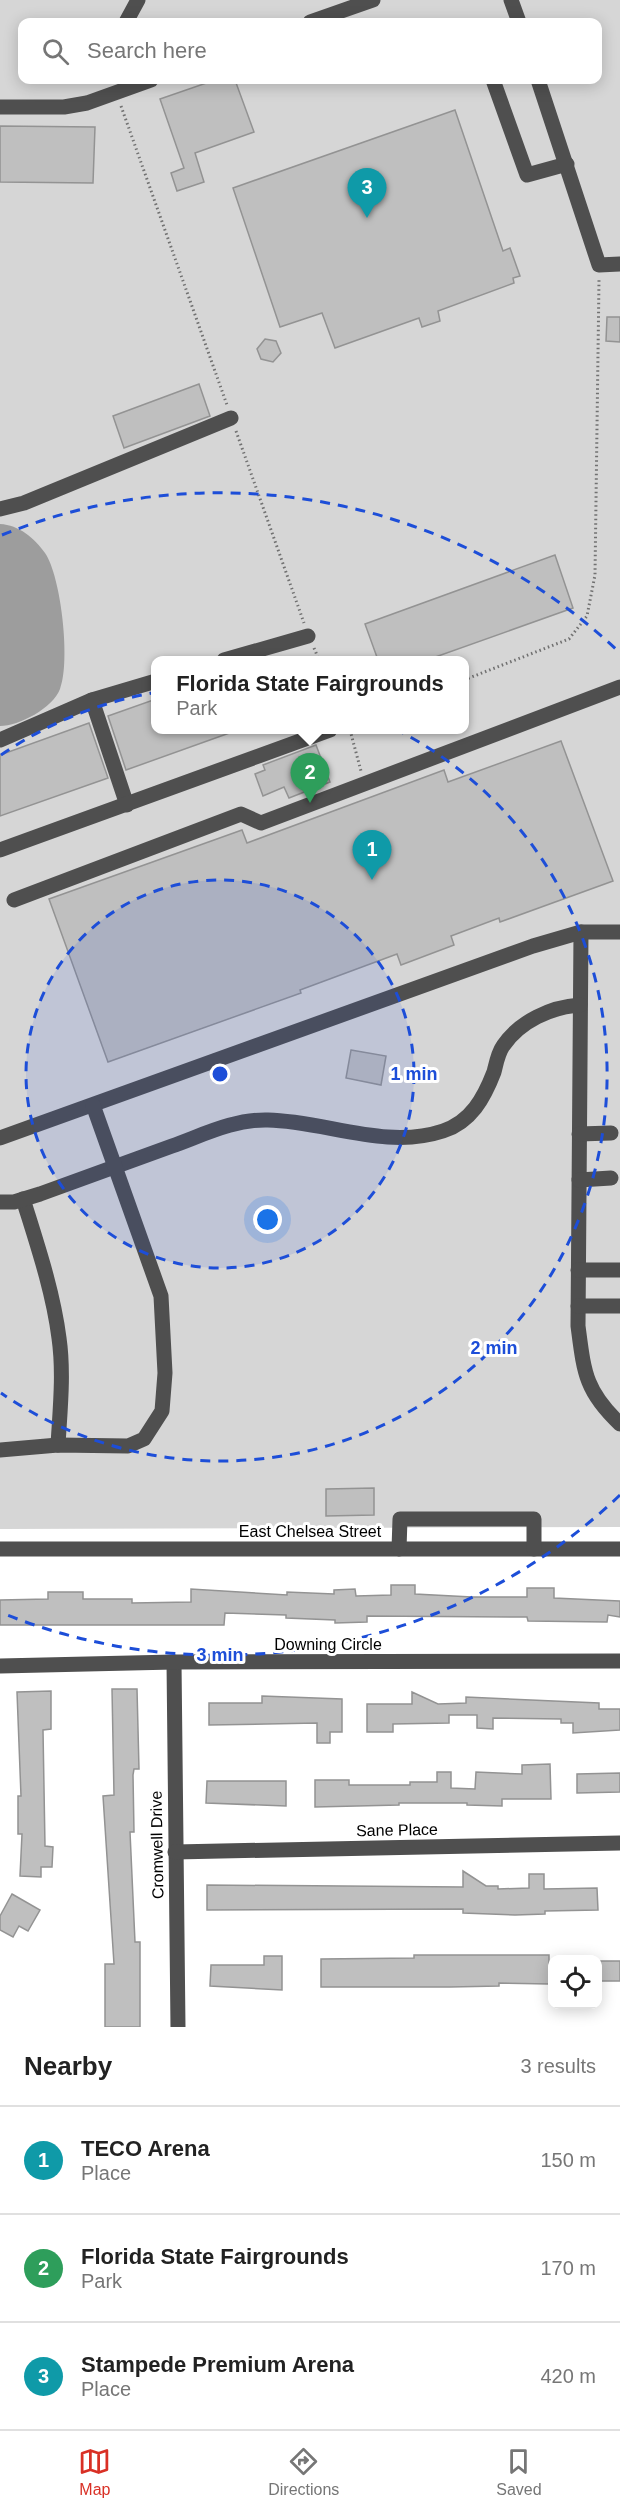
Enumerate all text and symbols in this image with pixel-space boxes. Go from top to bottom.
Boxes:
search box [18,18,602,84]
icon: search [39,35,72,68]
text: Search here [87,38,207,63]
pin: 3 [348,168,386,218]
popup [151,656,469,734]
text: Florida State Fairgrounds [176,671,444,696]
text: Park [176,697,217,719]
pin: 2 [290,754,330,803]
pin: 1 [352,830,392,880]
centre of rings [210,1064,230,1084]
text: 1 min [390,1064,438,1084]
your location [253,1205,282,1234]
text: 2 min [470,1338,518,1358]
street label: East Chelsea Street [239,1523,382,1540]
street label: Downing Circle [274,1636,382,1653]
text: 3 min [196,1645,244,1665]
street label: Cromwell Drive [148,1791,166,1899]
street label: Sane Place [356,1821,438,1839]
map controls [548,1955,602,2009]
button: locate [548,1955,602,2009]
text: Nearby [24,2051,112,2081]
text: 3 results [520,2055,596,2077]
text: TECO Arena [81,2136,210,2161]
text: 1 [38,2149,49,2171]
text: 150 m [540,2149,596,2171]
text: Place [81,2162,131,2184]
text: Florida State Fairgrounds [81,2244,349,2269]
text: 2 [38,2257,49,2279]
text: 170 m [540,2257,596,2279]
text: Park [81,2270,122,2292]
text: Stampede Premium Arena [81,2352,354,2377]
text: 3 [38,2365,49,2387]
text: 420 m [540,2365,596,2387]
text: Place [81,2378,131,2400]
tab: Map [78,2445,111,2499]
tab: Directions [268,2445,339,2499]
tab: Saved [496,2445,542,2499]

